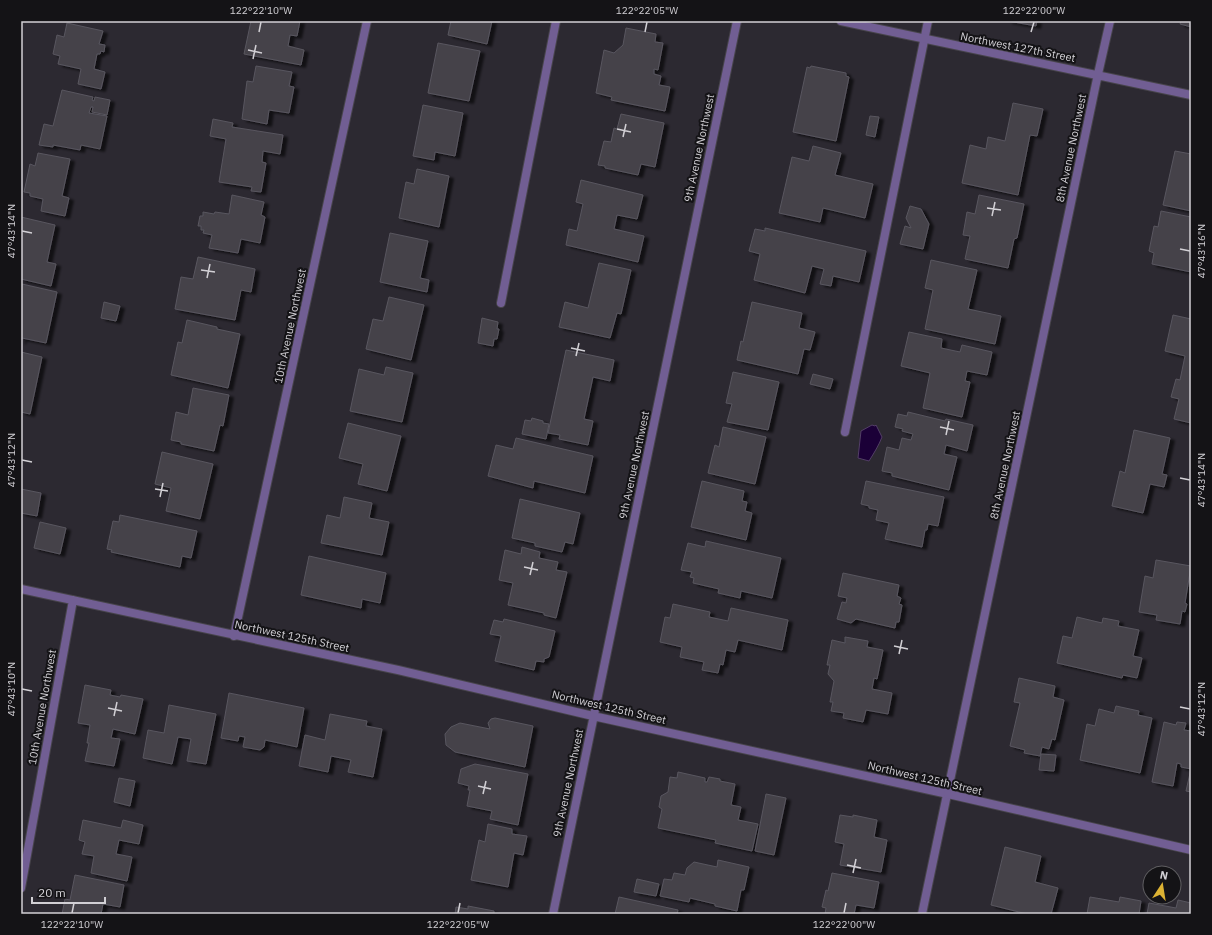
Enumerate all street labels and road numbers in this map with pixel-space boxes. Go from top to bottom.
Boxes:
street label: Northwest 127th Street [959,29,1077,65]
street label: 9th Avenue Northwest [681,92,717,203]
street label: 8th Avenue Northwest [1053,92,1089,203]
street label: 10th Avenue Northwest [271,267,309,385]
street label: 9th Avenue Northwest [616,409,652,520]
street label: 8th Avenue Northwest [987,409,1023,520]
street label: Northwest 125th Street [233,617,351,655]
street label: 10th Avenue Northwest [25,648,59,766]
street label: Northwest 125th Street [550,687,668,727]
street label: 9th Avenue Northwest [550,727,586,838]
street label: Northwest 125th Street [866,758,984,798]

